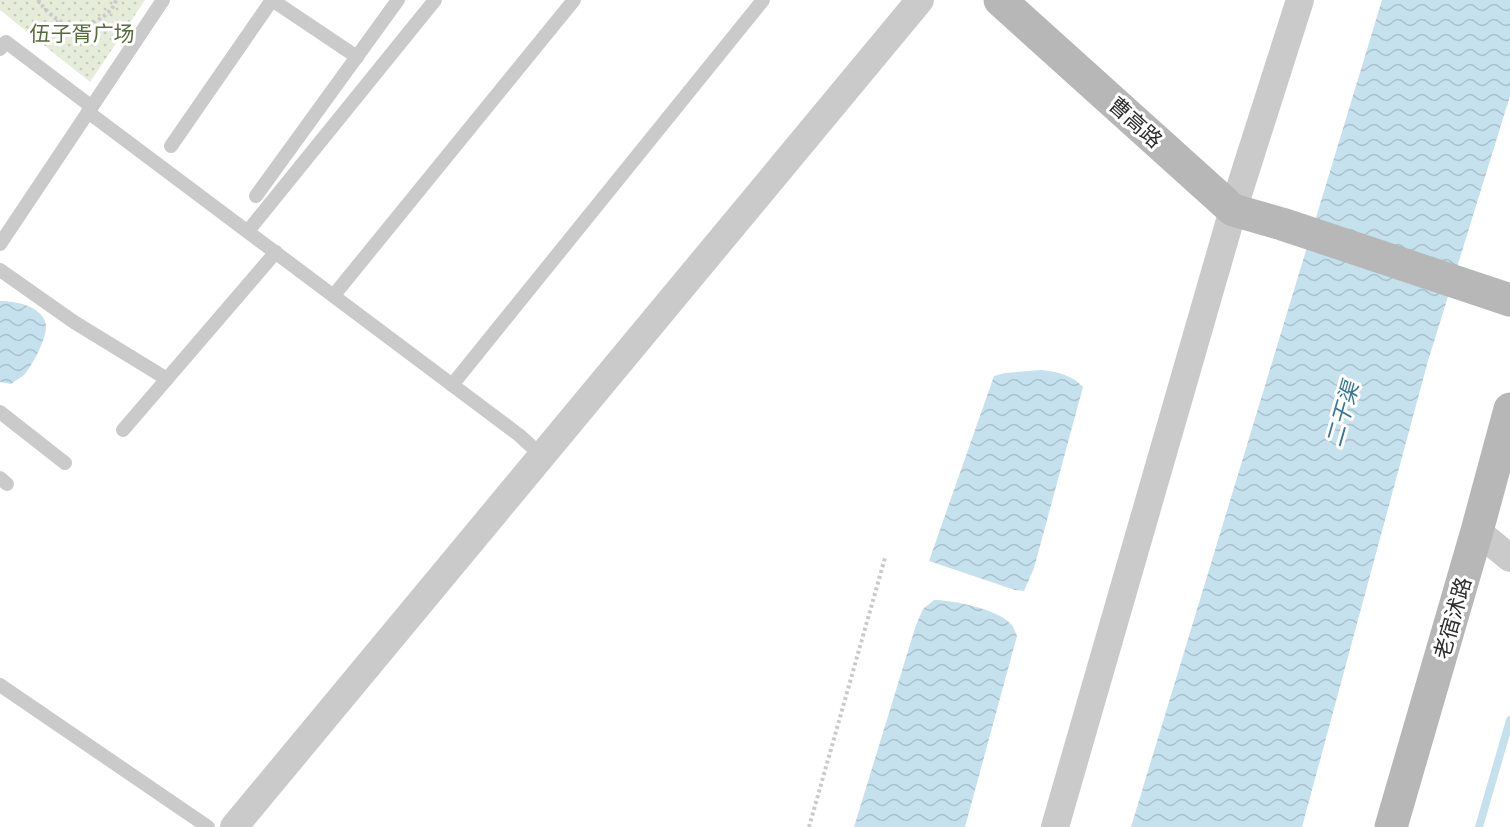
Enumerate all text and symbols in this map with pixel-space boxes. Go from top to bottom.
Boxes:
park label: 伍子胥广场 [30,20,135,46]
street label: 曹高路 [1104,91,1168,153]
water label: 二干渠 [1319,376,1365,450]
street label: 老宿沭路 [1428,574,1476,662]

